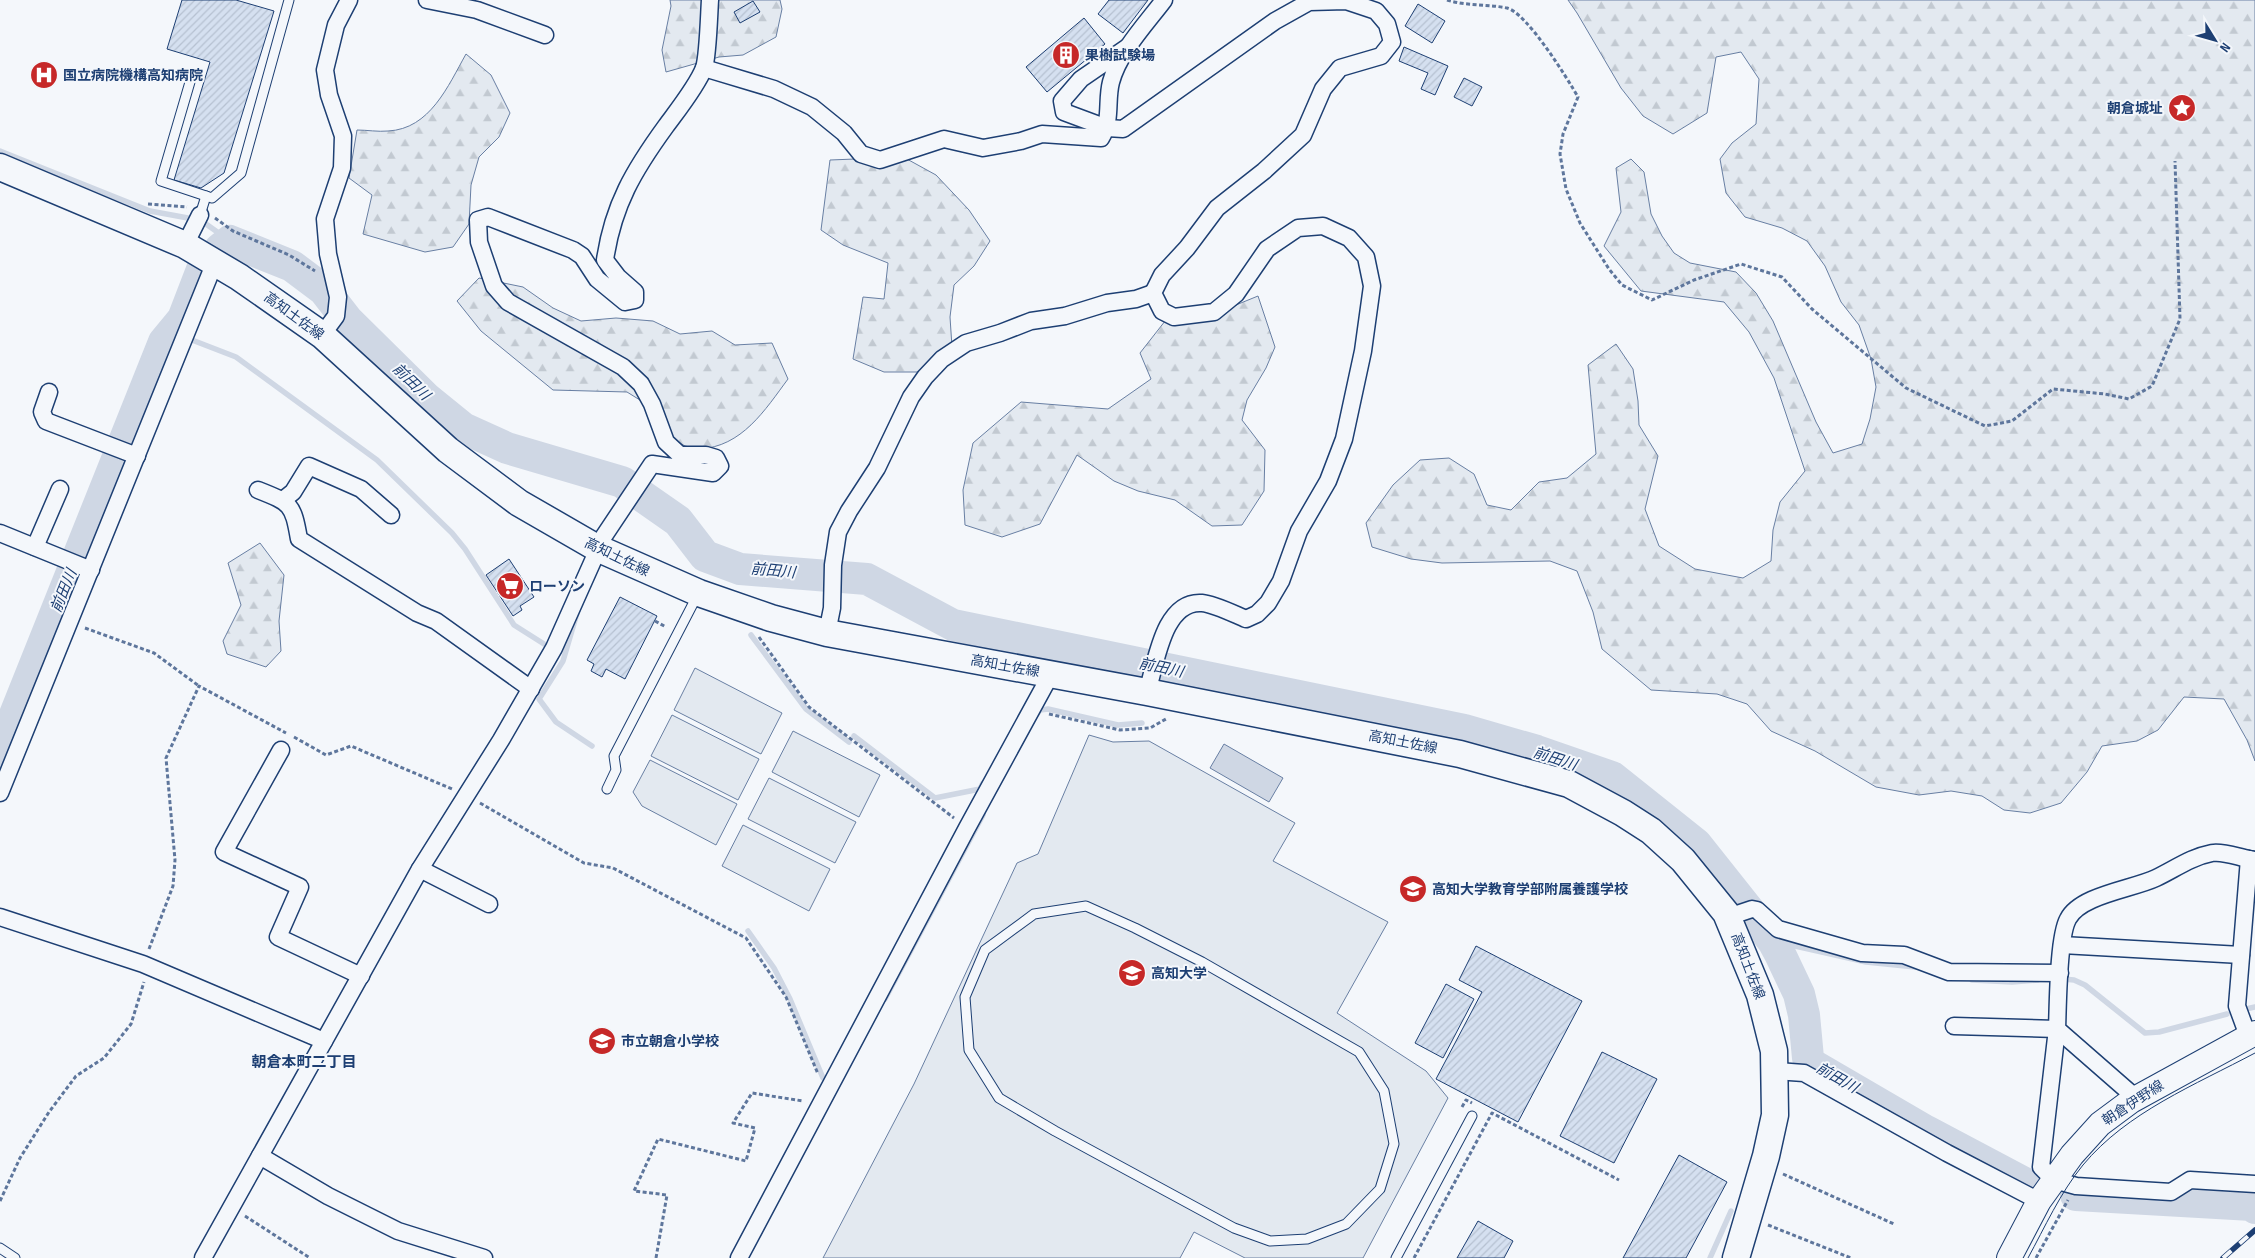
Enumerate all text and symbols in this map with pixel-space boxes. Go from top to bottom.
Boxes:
north arrow [2190,15,2240,65]
text: N [2216,39,2234,56]
building icon: 果樹試験場 [1051,40,1081,70]
place label: 果樹試験場 [1085,47,1155,64]
hospital icon: 国立病院機構高知病院 [29,60,59,90]
place label: 国立病院機構高知病院 [63,67,203,84]
place icon: 朝倉城址 [2167,93,2197,123]
place label: 朝倉城址 [2107,100,2163,117]
street label: 高知土佐線 [261,289,327,343]
water label: 前田川 [388,360,435,406]
street label: 高知土佐線 [582,534,652,580]
water label: 前田川 [750,560,798,583]
water label: 前田川 [47,565,82,615]
supermarket icon: ローソン [495,571,525,601]
place label: ローソン [529,578,585,595]
street label: 高知土佐線 [969,652,1041,680]
water label: 前田川 [1137,654,1187,682]
street label: 高知土佐線 [1367,727,1439,757]
water label: 前田川 [1531,743,1581,776]
school or university icon: 高知大学教育学部附属養護学校 [1398,874,1428,904]
place label: 高知大学教育学部附属養護学校 [1432,881,1628,898]
street label: 高知土佐線 [1728,930,1768,1002]
school or university icon: 高知大学 [1117,958,1147,988]
place label: 高知大学 [1151,965,1207,982]
school or university icon: 市立朝倉小学校 [587,1026,617,1056]
place label: 市立朝倉小学校 [621,1033,719,1050]
district label: 朝倉本町二丁目 [251,1053,357,1072]
water label: 前田川 [1813,1059,1863,1098]
street label: 朝倉伊野線 [2099,1077,2167,1129]

